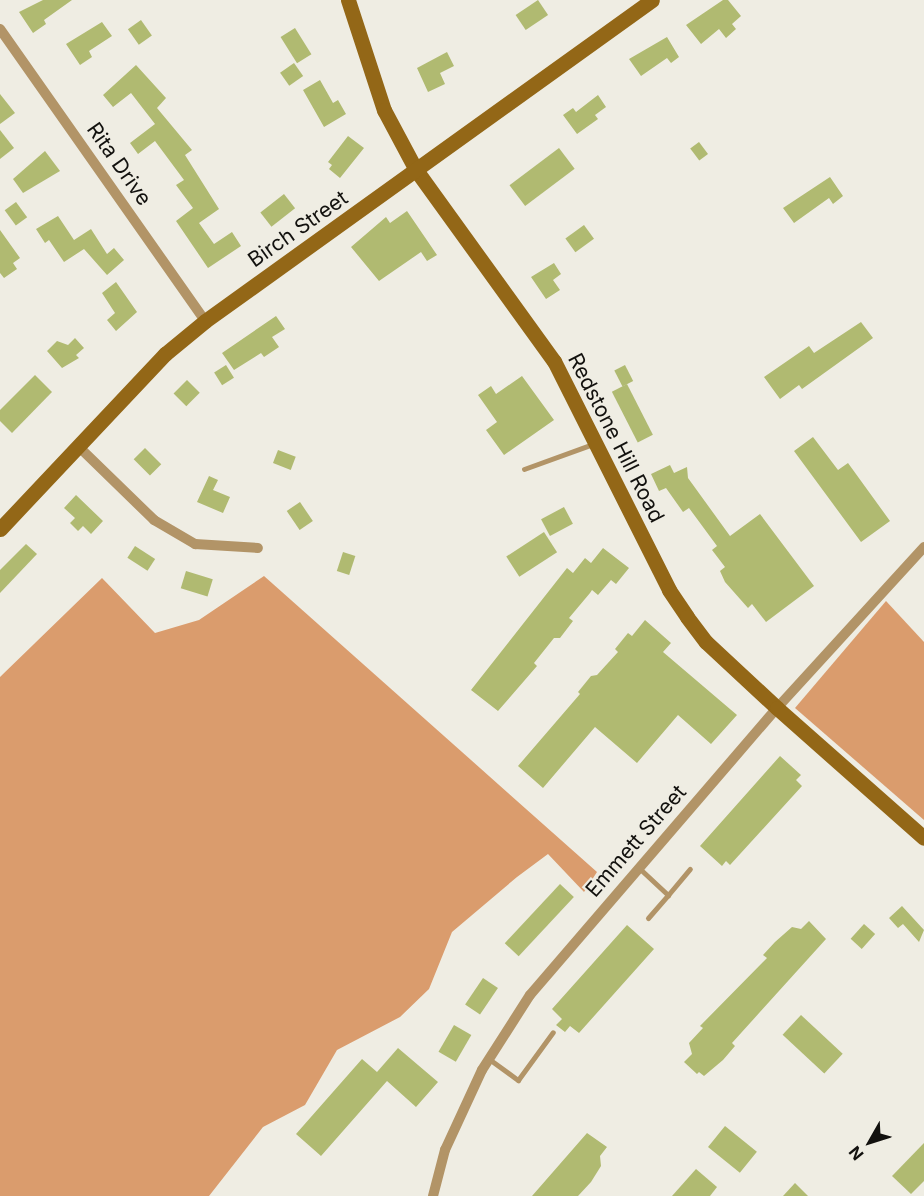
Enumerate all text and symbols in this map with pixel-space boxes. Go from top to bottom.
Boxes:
street label: Rita Drive [81,118,157,210]
street label: Birch Street [243,185,353,273]
street label: Redstone Hill Road [562,349,670,527]
street label: Emmett Street [581,780,691,902]
north arrow [840,1112,900,1172]
text: N [844,1142,868,1164]

